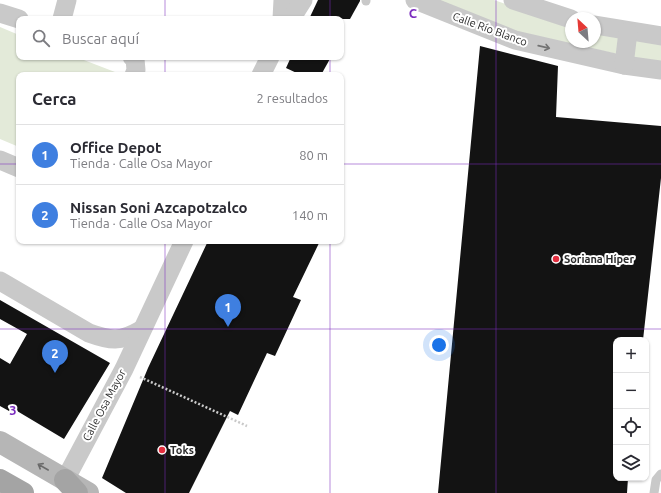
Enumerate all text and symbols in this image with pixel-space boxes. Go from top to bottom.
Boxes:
text: C [409,6,418,20]
street label: Calle Río Blanco [451,10,529,48]
north arrow [565,12,601,48]
search box [16,16,344,60]
icon: search [30,27,52,49]
text: Buscar aquí [62,30,139,47]
one-way arrow [537,43,550,51]
text: Cerca [32,89,77,108]
text: 2 resultados [257,91,328,105]
text: Office Depot [70,139,162,156]
text: 1 [41,148,49,162]
text: 80 m [299,148,328,162]
text: Tienda · Calle Osa Mayor [70,156,212,170]
text: Nissan Soni Azcapotzalco [70,199,248,216]
text: 2 [41,208,49,222]
text: 140 m [292,208,328,222]
text: Tienda · Calle Osa Mayor [70,216,212,230]
place label: Soriana Híper [564,253,634,265]
marker: Soriana Híper [551,254,561,264]
pin: 1 [215,294,241,327]
your location [429,335,449,355]
map controls [613,337,649,481]
button: + [613,337,649,373]
pin: 2 [42,340,68,373]
street label: Calle Osa Mayor [80,366,128,443]
button: − [613,373,649,409]
text: 3 [9,403,17,417]
button: locate [613,409,649,445]
place label: Toks [170,444,194,456]
marker: Toks [157,445,167,455]
button: layers [613,445,649,481]
one-way arrow [37,462,49,470]

